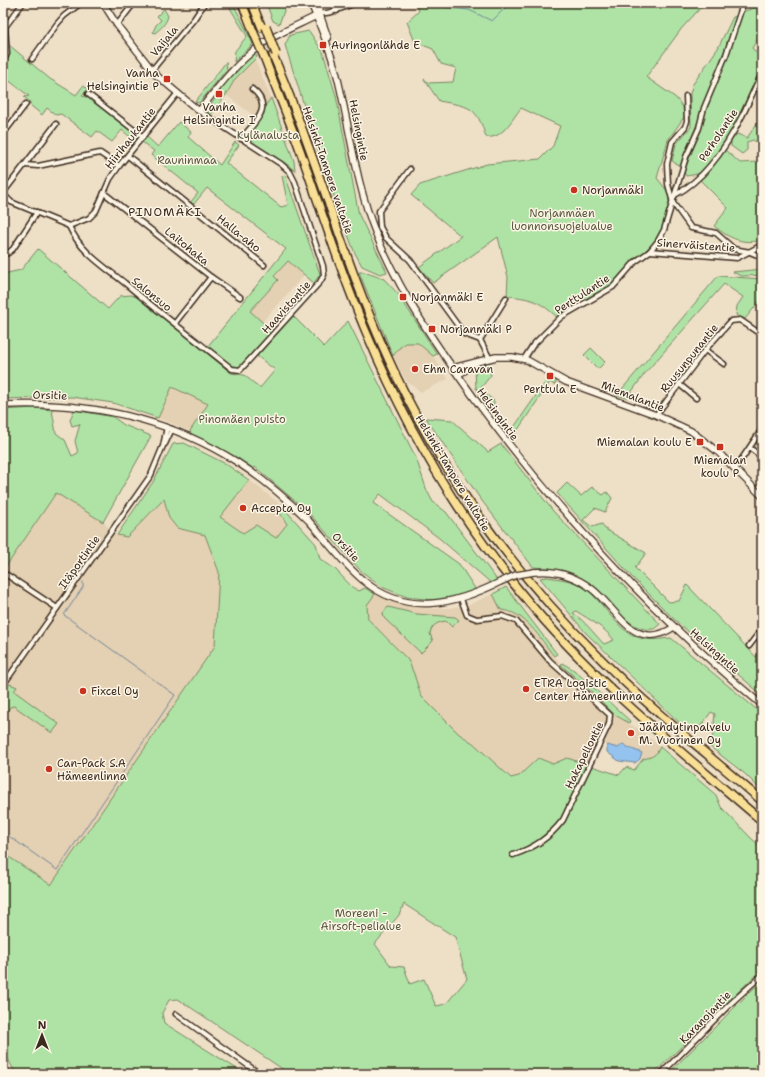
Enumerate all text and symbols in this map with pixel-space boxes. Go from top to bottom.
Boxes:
street label: Vaijala [147,23,182,60]
place label: Auringonlähde E [331,38,420,53]
marker: Auringonlähde E [318,40,328,50]
place label: Vanha Helsingintie P [87,66,159,94]
marker: Vanha Helsingintie P [162,74,172,84]
marker: Vanha Helsingintie I [214,89,224,99]
street label: Helsingintie [345,98,372,162]
place label: Vanha Helsingintie I [183,100,255,128]
street label: Hiirihaukantie [102,104,159,172]
street label: Helsinki-Tampere valtatie [299,104,356,236]
street label: Perholantie [695,106,742,165]
park label: Kylänalusta [237,128,299,143]
park label: Rauninmaa [157,153,217,168]
place label: Norjanmäki [582,183,644,198]
marker: Norjanmäki [569,185,579,195]
district label: PINOMÄKI [128,204,202,220]
park label: Norjanmäen luonnonsuojelualue [511,206,613,234]
street label: Halla-aho [214,211,264,256]
street label: Laitohaka [161,224,212,269]
street label: Sinerväistentie [656,235,736,256]
street label: Perttulantie [552,271,613,318]
street label: Salonsuo [129,274,175,315]
street label: Haavistontie [259,278,314,337]
place label: Norjanmäki E [411,290,483,305]
marker: Norjanmäki E [398,292,408,302]
street label: Ruusunpunantie [657,321,722,396]
place label: Norjanmäki P [440,322,512,337]
marker: Norjanmäki P [427,324,437,334]
place label: Ehm Caravan [423,362,493,377]
marker: Ehm Caravan [410,364,420,374]
marker: Perttula E [545,371,555,381]
street label: Miemalantie [599,378,666,415]
place label: Perttula E [523,382,577,397]
street label: Helsingintie [473,385,522,444]
street label: Orsitie [32,387,67,404]
park label: Pinomäen puisto [198,412,286,427]
street label: Helsinki-Tampere valtatie [412,412,493,534]
place label: Miemalan koulu E [597,435,692,450]
marker: Miemalan koulu E [695,437,705,447]
marker: Miemalan koulu P [715,442,725,452]
place label: Miemalan koulu P [694,453,747,481]
place label: Accepta Oy [251,501,311,516]
marker: Accepta Oy [238,503,248,513]
street label: Orsitie [329,529,363,565]
street label: Itäportintie [55,532,104,592]
street label: Helsingintie [687,625,743,678]
place label: ETRA Logistic Center Hämeenlinna [534,676,643,704]
place label: Fixcel Oy [91,684,139,699]
marker: ETRA Logistic Center Hämeenlinna [521,684,531,694]
marker: Fixcel Oy [78,686,88,696]
street label: Hakapellontie [562,719,607,791]
place label: Jäähdytinpalvelu M. Vuorinen Oy [639,720,731,748]
marker: Jäähdytinpalvelu M. Vuorinen Oy [626,728,636,738]
place label: Can-Pack S.A Hämeenlinna [57,756,127,784]
marker: Can-Pack S.A Hämeenlinna [44,764,54,774]
park label: Moreeni - Airsoft-pelialue [321,906,401,934]
street label: Karanojantie [676,988,734,1047]
north arrow [22,1015,62,1055]
text: N [38,1018,47,1033]

